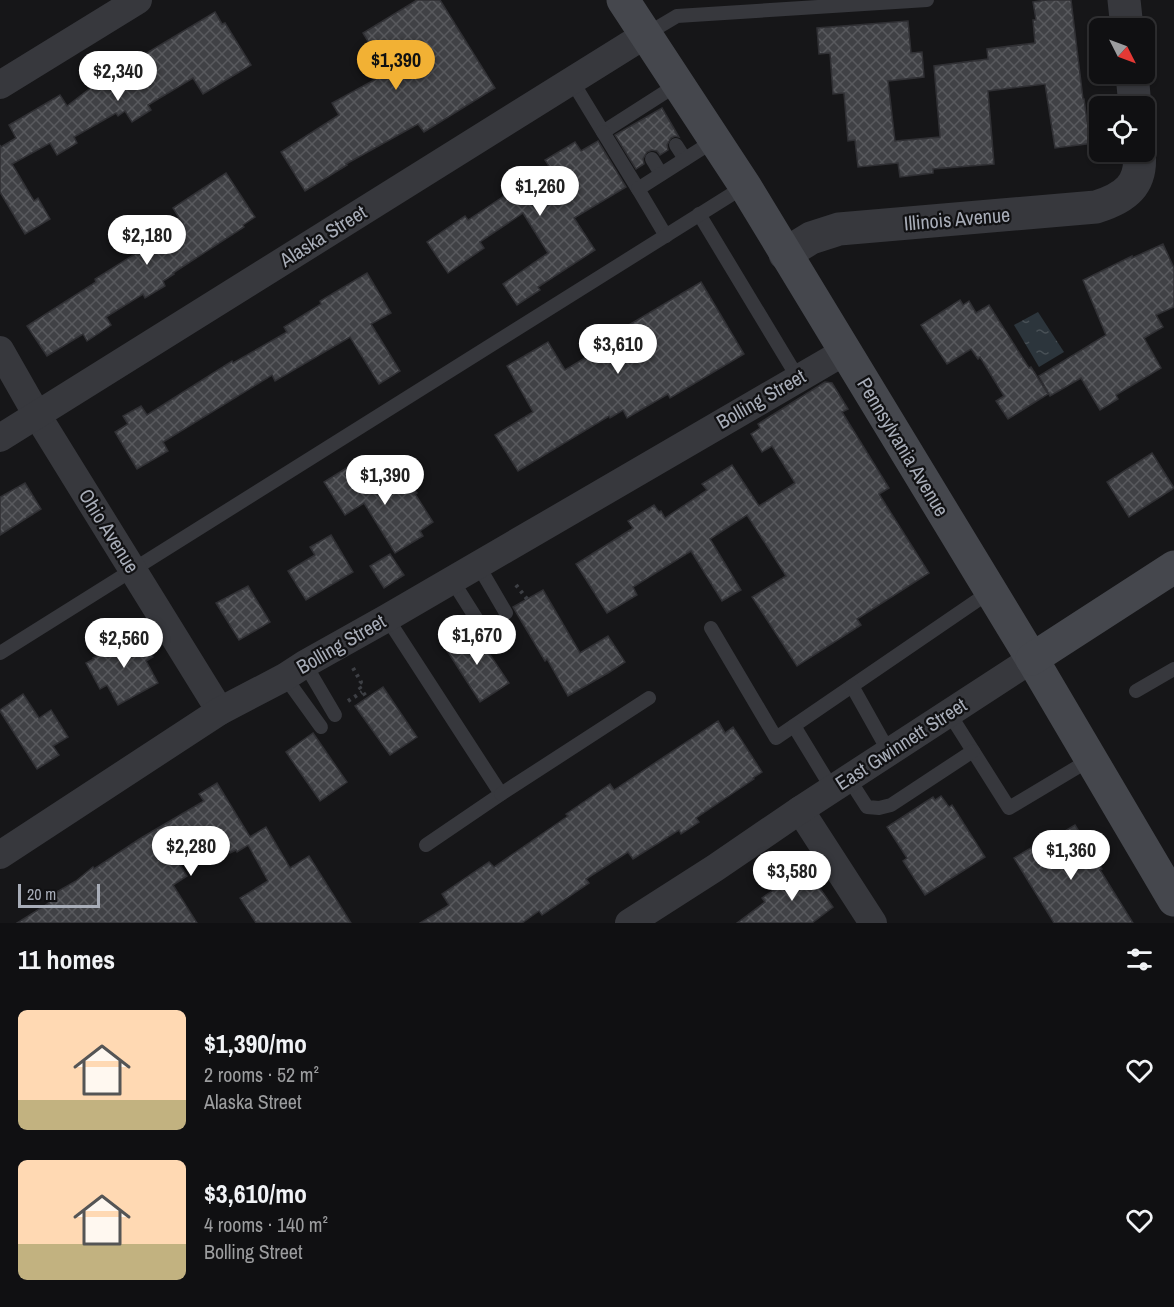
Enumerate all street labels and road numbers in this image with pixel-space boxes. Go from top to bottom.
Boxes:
street label: Alaska Street [273,198,372,273]
street label: Illinois Avenue [903,200,1011,237]
street label: Bolling Street [711,362,811,435]
street label: Pennsylvania Avenue [851,372,956,521]
street label: Ohio Avenue [73,483,146,578]
street label: Bolling Street [291,607,391,680]
street label: East Gwinnett Street [830,691,972,796]

